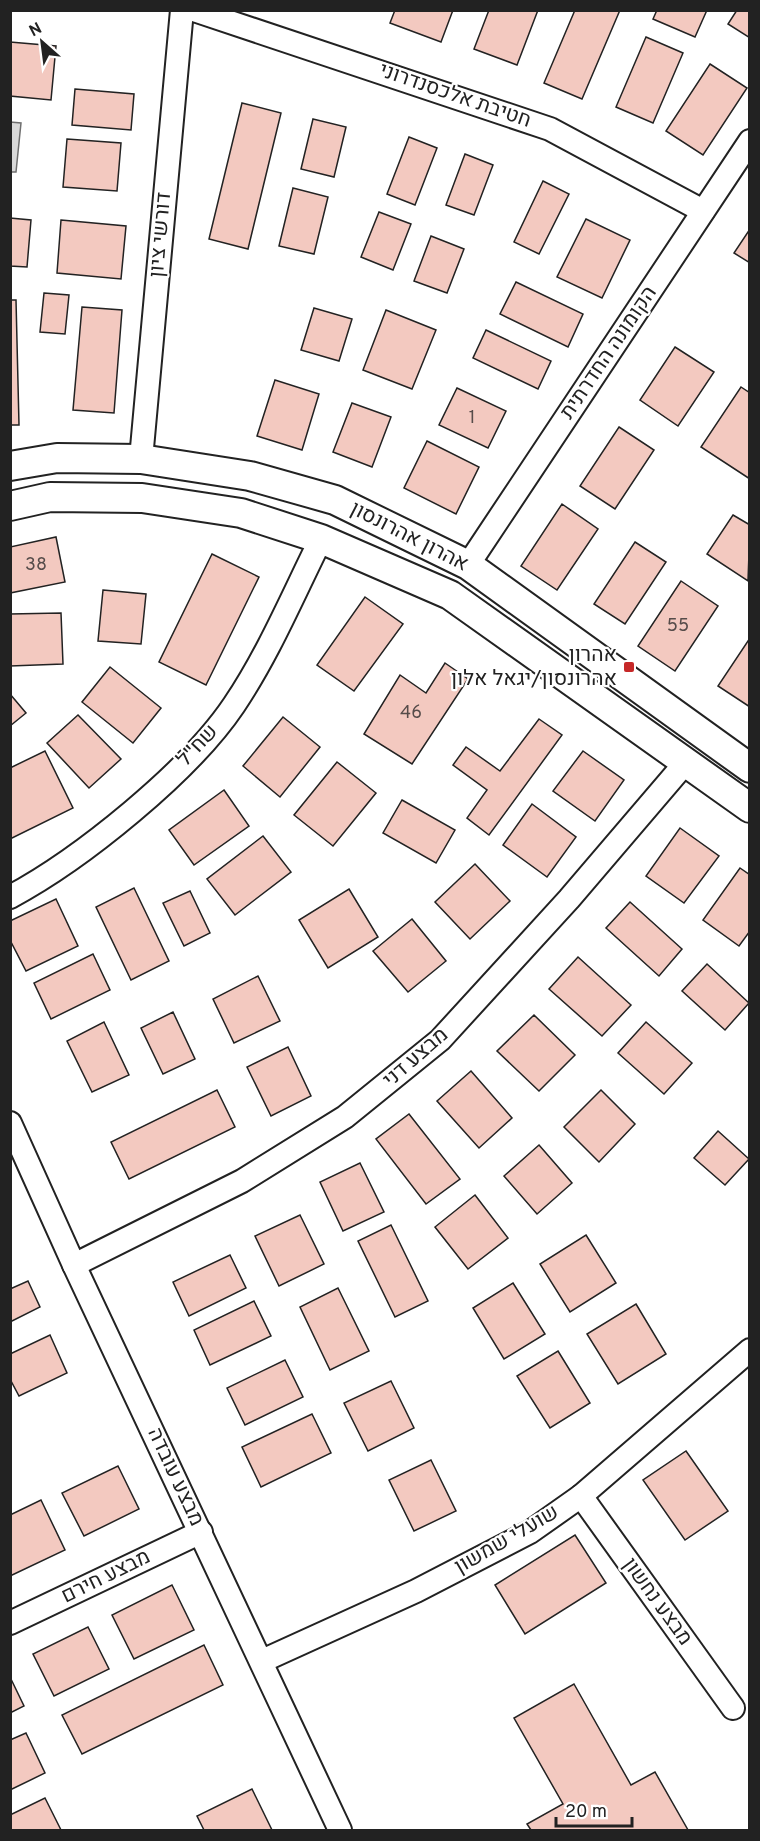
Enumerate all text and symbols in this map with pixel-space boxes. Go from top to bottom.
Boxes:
north arrow [12,12,72,72]
text: N [26,19,46,42]
street label: חטיבת אלכסנדרוני [375,57,535,135]
street label: דורשי ציון [144,191,178,279]
street label: הקומונה החדרתית [554,281,664,425]
house number: 1 [469,407,475,430]
street label: אהרון אהרונסון [345,496,473,578]
house number: 38 [25,554,47,577]
house number: 55 [667,615,689,638]
place label: אהרון אהרונסון/יגאל אלון [451,642,617,693]
marker: אהרון אהרונסון/יגאל אלון [622,660,636,674]
house number: 46 [400,702,422,725]
street label: שח"ל [172,719,224,773]
street label: מבצע דני [378,1022,454,1094]
street label: מבצע עובדה [140,1423,210,1531]
street label: שועלי שמשון [450,1499,564,1581]
street label: מבצע חירם [57,1544,155,1610]
street label: מבצע נחשון [616,1553,698,1651]
scale bar [556,1790,632,1828]
text: 20 m [565,1801,607,1824]

